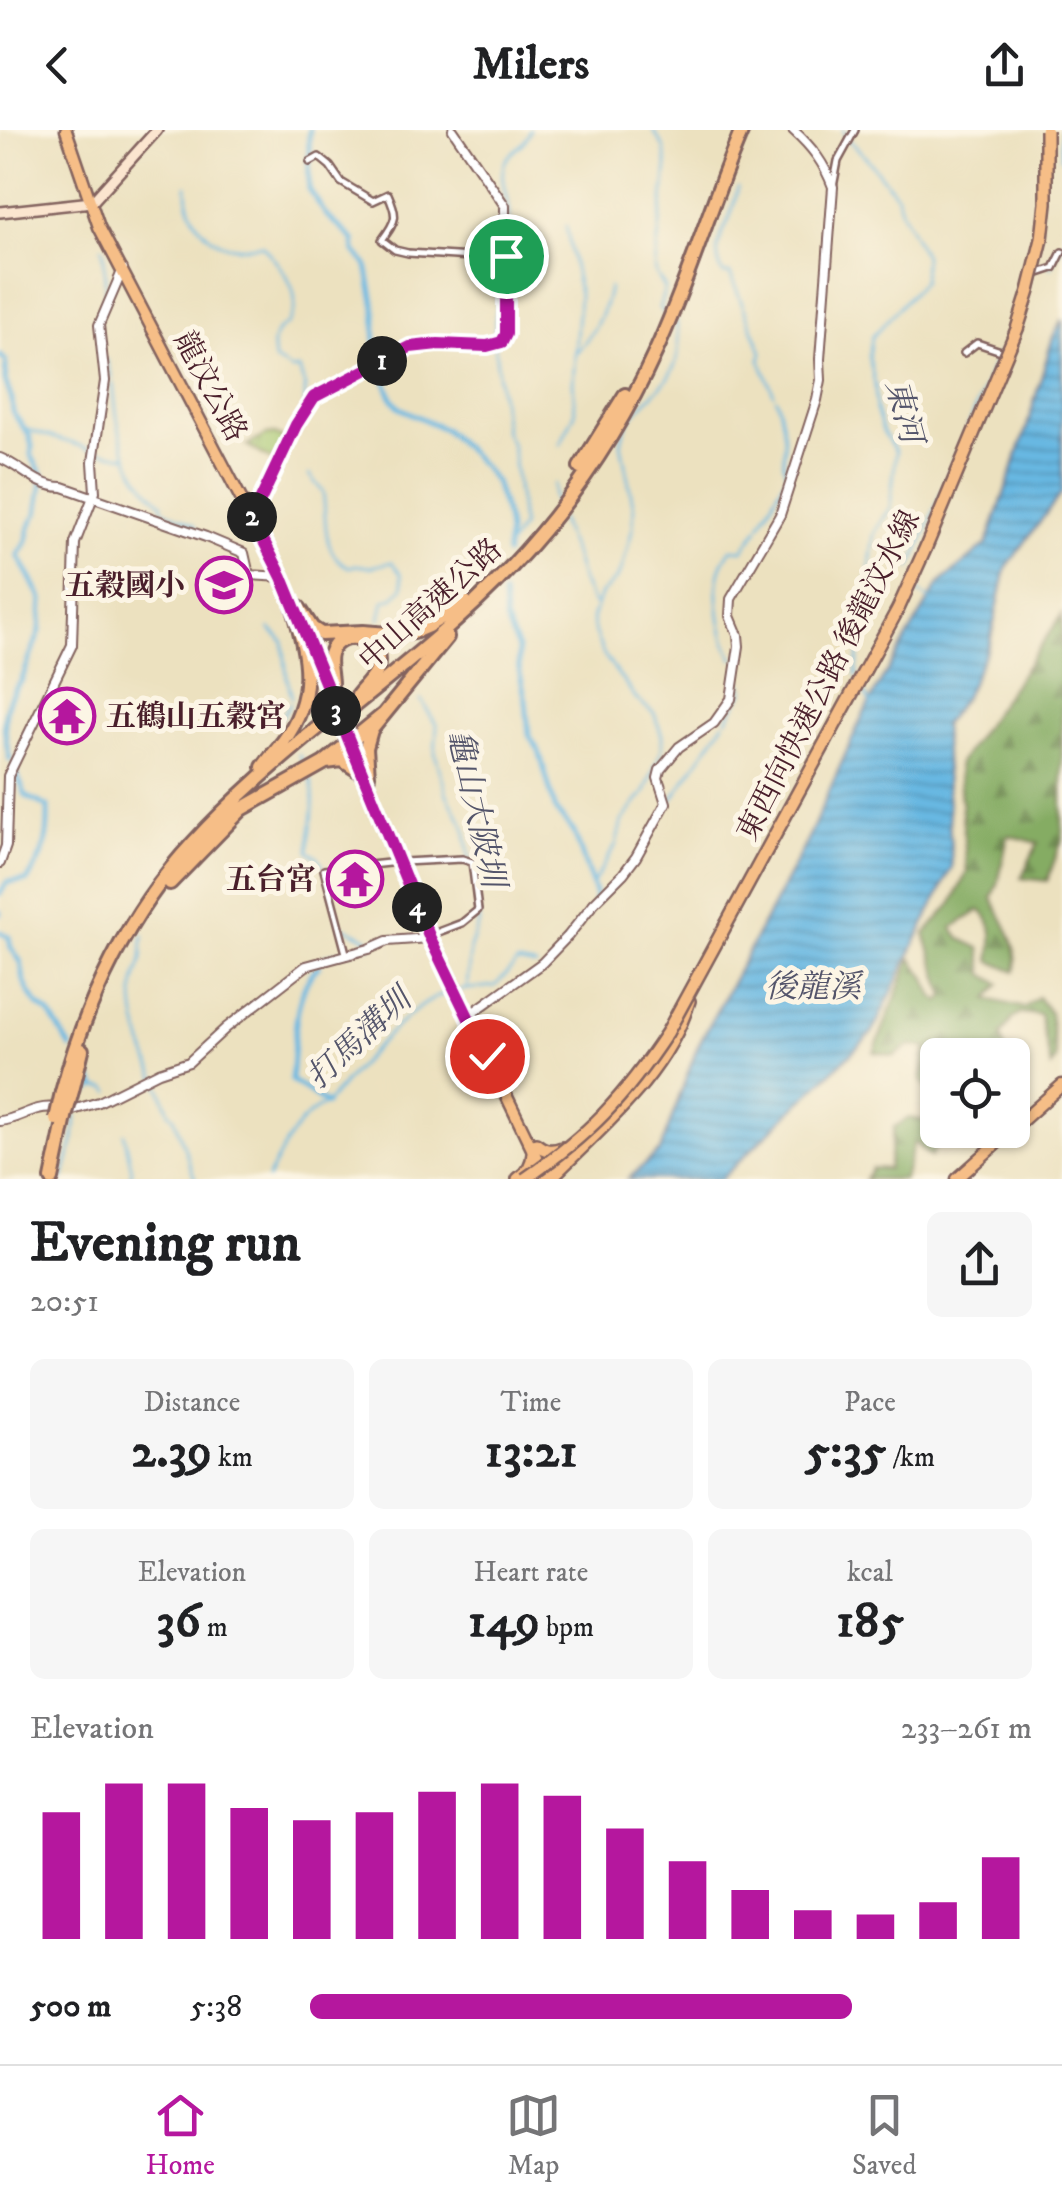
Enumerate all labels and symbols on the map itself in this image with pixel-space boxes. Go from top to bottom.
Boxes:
pin [464,214,549,299]
street label: 龍汶公路 [165,325,254,448]
pin: 1 [357,336,407,386]
water label: 東河 [875,375,932,452]
pin: 2 [227,492,277,542]
street label: 東西向快速公路 後龍汶水線 [730,504,929,847]
street label: 中山高速公路 [352,531,510,679]
school or university icon: 五穀國小 [194,555,254,615]
place label: 五穀國小 [65,568,185,605]
temple icon: 五鶴山五穀宮 [37,686,97,746]
pin: 3 [311,686,361,736]
place label: 五鶴山五穀宮 [106,699,286,736]
water label: 龜山大陂圳 [438,726,514,896]
temple icon: 五台宮 [325,849,385,909]
place label: 五台宮 [226,862,316,899]
pin: 4 [392,882,442,932]
water label: 後龍溪 [765,968,864,1008]
water label: 打馬溝圳 [299,978,423,1098]
pin [445,1014,530,1099]

